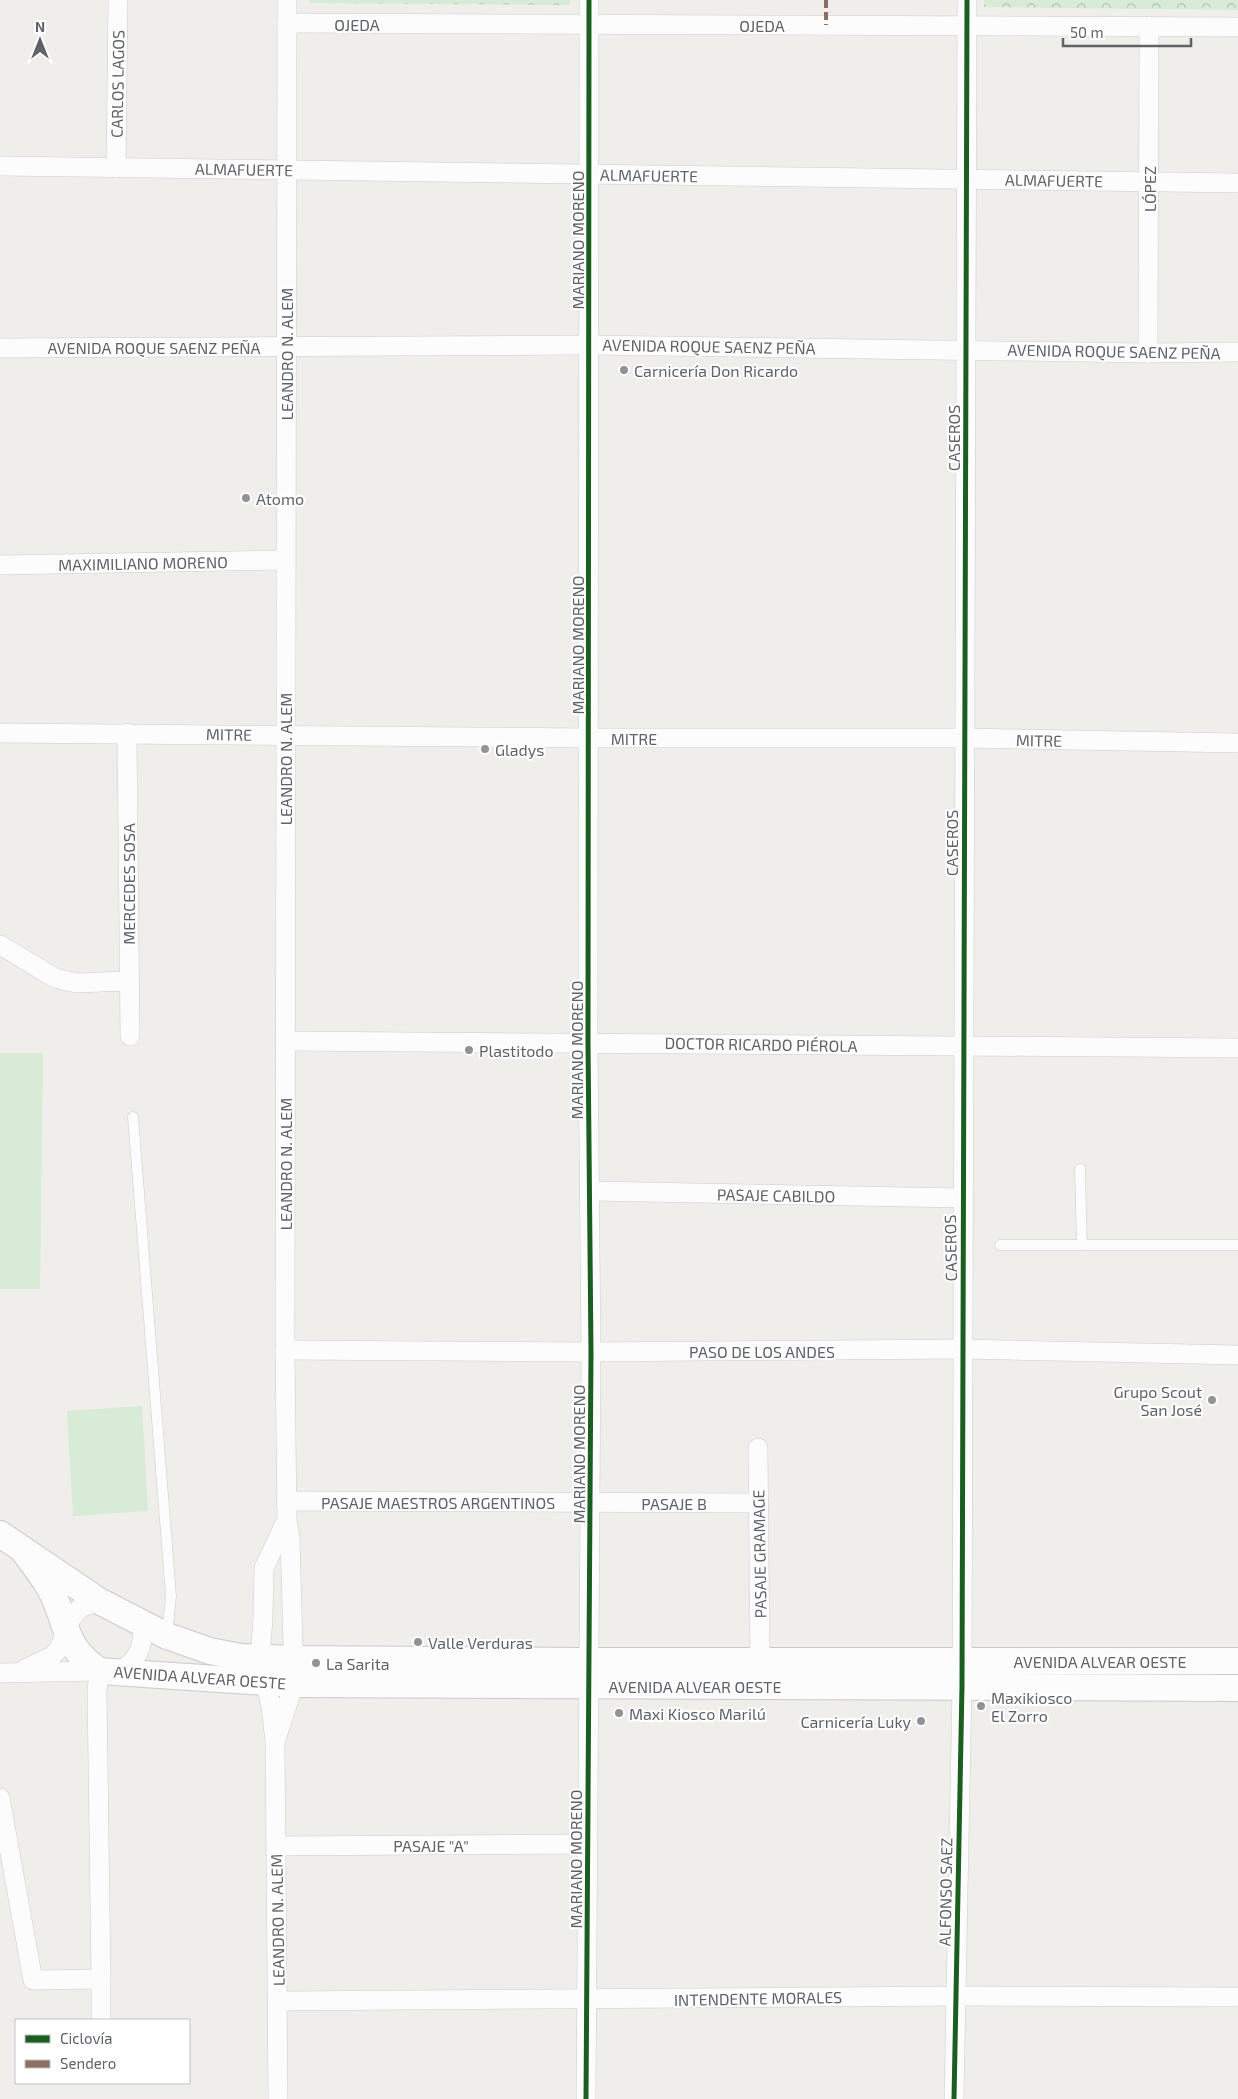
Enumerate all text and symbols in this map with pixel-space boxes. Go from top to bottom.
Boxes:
north arrow [15,15,65,65]
street label: OJEDA [334,15,380,34]
scale bar [1063,15,1190,47]
street label: OJEDA [739,16,785,35]
text: N [35,18,45,35]
text: 50 m [1070,23,1104,41]
street label: CARLOS LAGOS [107,30,127,138]
street label: ALMAFUERTE [195,159,293,179]
street label: ALMAFUERTE [600,165,698,185]
street label: LÓPEZ [1140,166,1159,212]
street label: MARIANO MORENO [568,170,587,310]
street label: ALMAFUERTE [1005,170,1103,190]
street label: LEANDRO N. ALEM [277,288,296,420]
street label: AVENIDA ROQUE SAENZ PEÑA [602,335,816,358]
street label: AVENIDA ROQUE SAENZ PEÑA [47,338,261,358]
street label: AVENIDA ROQUE SAENZ PEÑA [1007,340,1221,363]
place label: Carnicería Don Ricardo [634,361,798,380]
marker: Carnicería Don Ricardo [618,364,630,376]
street label: CASEROS [944,405,963,471]
place label: Atomo [256,489,304,508]
marker: Atomo [240,492,252,504]
street label: MAXIMILIANO MORENO [58,552,228,574]
street label: MARIANO MORENO [568,575,587,715]
street label: LEANDRO N. ALEM [276,693,295,825]
street label: MITRE [206,724,252,744]
street label: MITRE [611,729,657,748]
street label: MITRE [1016,730,1062,750]
place label: Gladys [495,740,544,759]
marker: Gladys [479,743,491,755]
street label: CASEROS [942,810,961,876]
street label: MERCEDES SOSA [119,823,138,945]
street label: MARIANO MORENO [567,980,586,1120]
street label: DOCTOR RICARDO PIÉROLA [664,1033,858,1055]
place label: Plastitodo [479,1041,554,1060]
marker: Plastitodo [463,1044,475,1056]
street label: LEANDRO N. ALEM [276,1098,295,1230]
street label: PASAJE CABILDO [717,1184,835,1206]
street label: CASEROS [940,1215,960,1281]
street label: PASO DE LOS ANDES [689,1342,835,1361]
place label: Grupo Scout San José [1114,1382,1202,1419]
street label: MARIANO MORENO [569,1384,588,1524]
marker: Grupo Scout San José [1206,1394,1218,1406]
street label: PASAJE GRAMAGE [748,1490,770,1618]
street label: PASAJE MAESTROS ARGENTINOS [321,1493,555,1512]
street label: PASAJE B [641,1494,707,1513]
place label: Valle Verduras [428,1633,533,1652]
marker: Valle Verduras [412,1636,424,1648]
street label: AVENIDA ALVEAR OESTE [1014,1652,1186,1671]
place label: La Sarita [326,1654,390,1673]
marker: La Sarita [310,1657,322,1669]
street label: AVENIDA ALVEAR OESTE [113,1661,287,1693]
street label: AVENIDA ALVEAR OESTE [609,1677,781,1696]
place label: Maxikiosco El Zorro [991,1688,1072,1725]
marker: Maxikiosco El Zorro [975,1700,987,1712]
place label: Maxi Kiosco Marilú [629,1704,766,1723]
marker: Maxi Kiosco Marilú [613,1707,625,1719]
place label: Carnicería Luky [800,1712,912,1731]
marker: Carnicería Luky [915,1715,927,1727]
street label: MARIANO MORENO [566,1789,585,1929]
street label: PASAJE "A" [393,1836,469,1855]
street label: ALFONSO SAEZ [935,1837,955,1947]
street label: LEANDRO N. ALEM [266,1854,288,1986]
street label: INTENDENTE MORALES [674,1987,842,2009]
legend [15,2019,190,2084]
text: Ciclovía [60,2029,112,2047]
text: Sendero [60,2054,116,2072]

